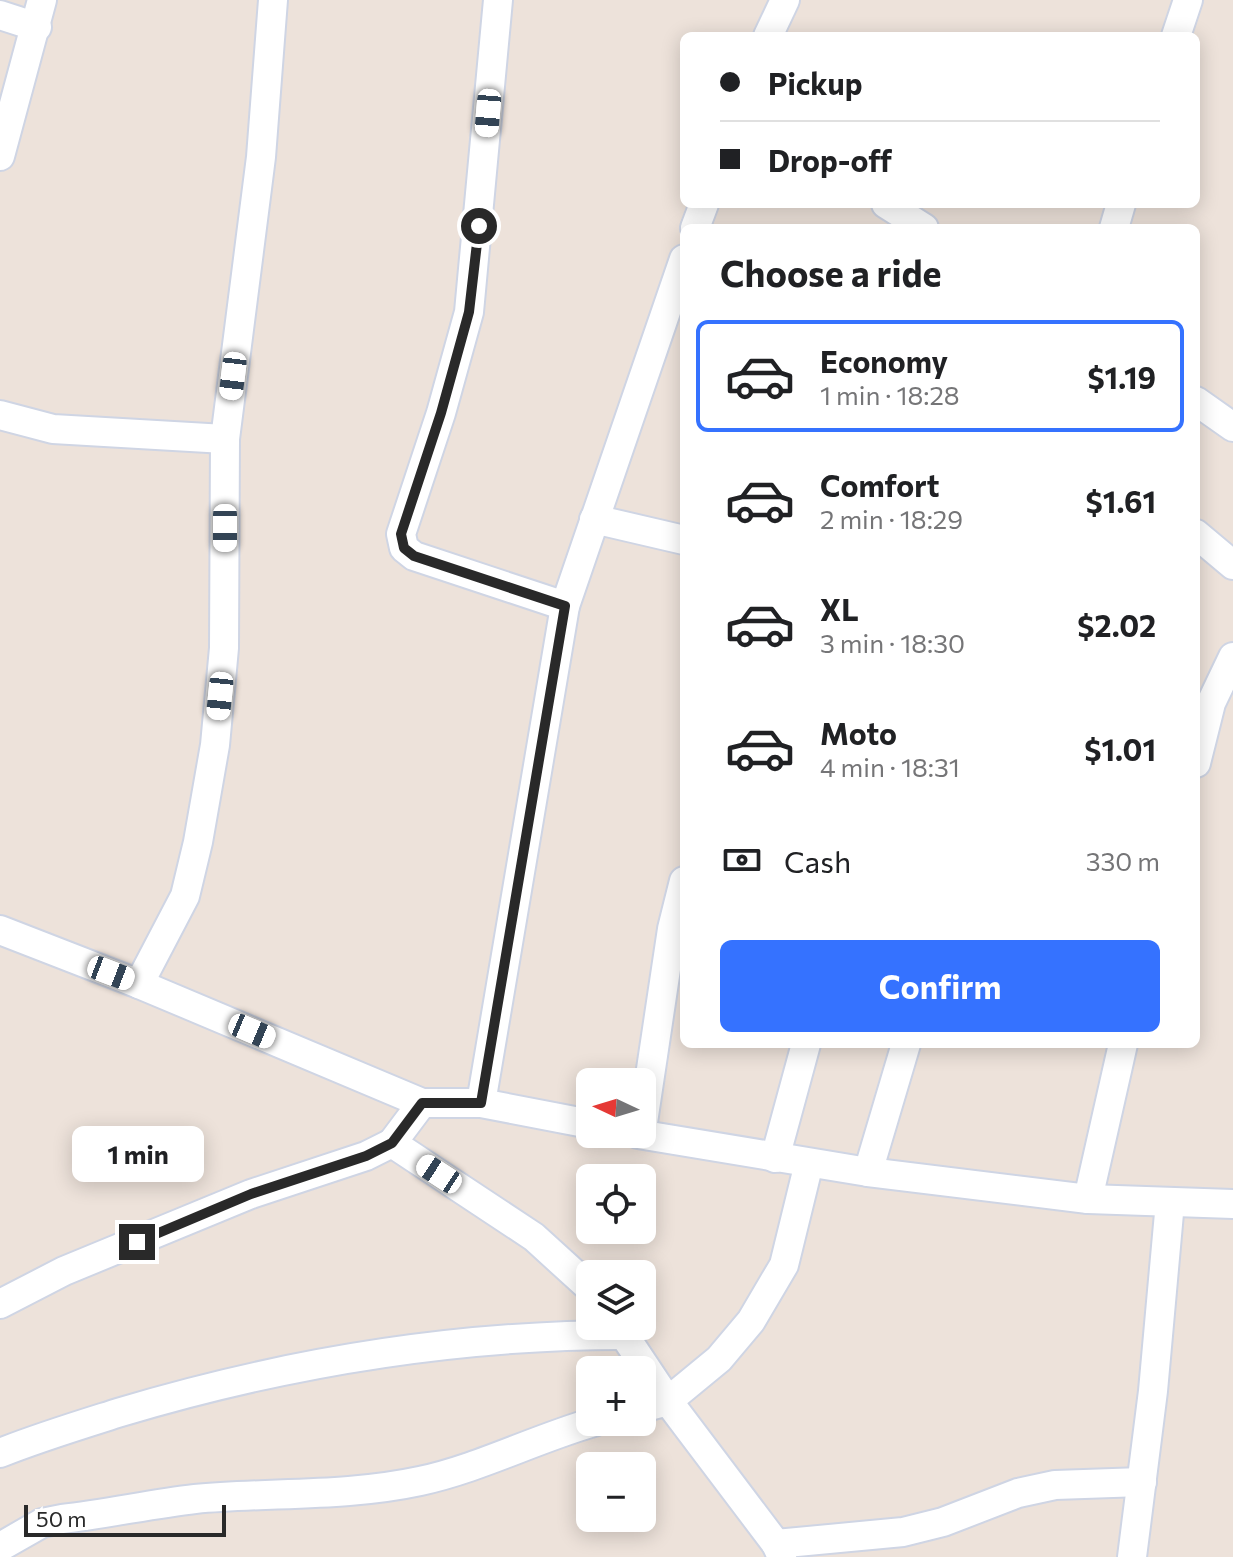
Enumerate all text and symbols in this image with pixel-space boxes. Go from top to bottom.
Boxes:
text: Pickup [768,64,862,101]
car [474,88,502,138]
text: Drop-off [768,141,892,178]
route start [461,208,497,244]
text: Choose a ride [720,250,941,294]
icon: car [724,340,796,412]
text: Economy [820,342,948,379]
car [218,351,248,401]
text: $1.19 [1087,358,1156,395]
text: 1 min · 18:28 [820,379,960,410]
icon: car [724,464,796,536]
text: Comfort [820,466,939,503]
text: $1.61 [1086,482,1156,519]
text: 2 min · 18:29 [820,503,963,534]
car [213,504,237,552]
icon: car [724,588,796,660]
text: XL [820,590,859,627]
text: $2.02 [1077,606,1156,643]
text: 3 min · 18:30 [820,627,965,658]
car [206,671,234,721]
icon: car [724,712,796,784]
text: Moto [820,714,897,751]
text: $1.01 [1084,730,1156,767]
text: 4 min · 18:31 [820,751,960,782]
icon: cash [720,838,764,882]
text: Cash [784,842,851,879]
text: 330 m [1086,845,1160,876]
button: Confirm [720,940,1160,1032]
car [84,953,138,993]
car [225,1011,279,1051]
north arrow [576,1068,656,1148]
map controls [576,1068,656,1532]
callout: 1 min [71,1126,203,1182]
text: 1 min [107,1138,169,1169]
car [412,1151,466,1197]
button: locate [576,1164,656,1244]
route end [119,1224,155,1260]
button: layers [576,1260,656,1340]
button: + [576,1356,656,1436]
button: − [576,1452,656,1532]
scale bar [24,1501,226,1537]
text: 50 m [36,1505,86,1532]

